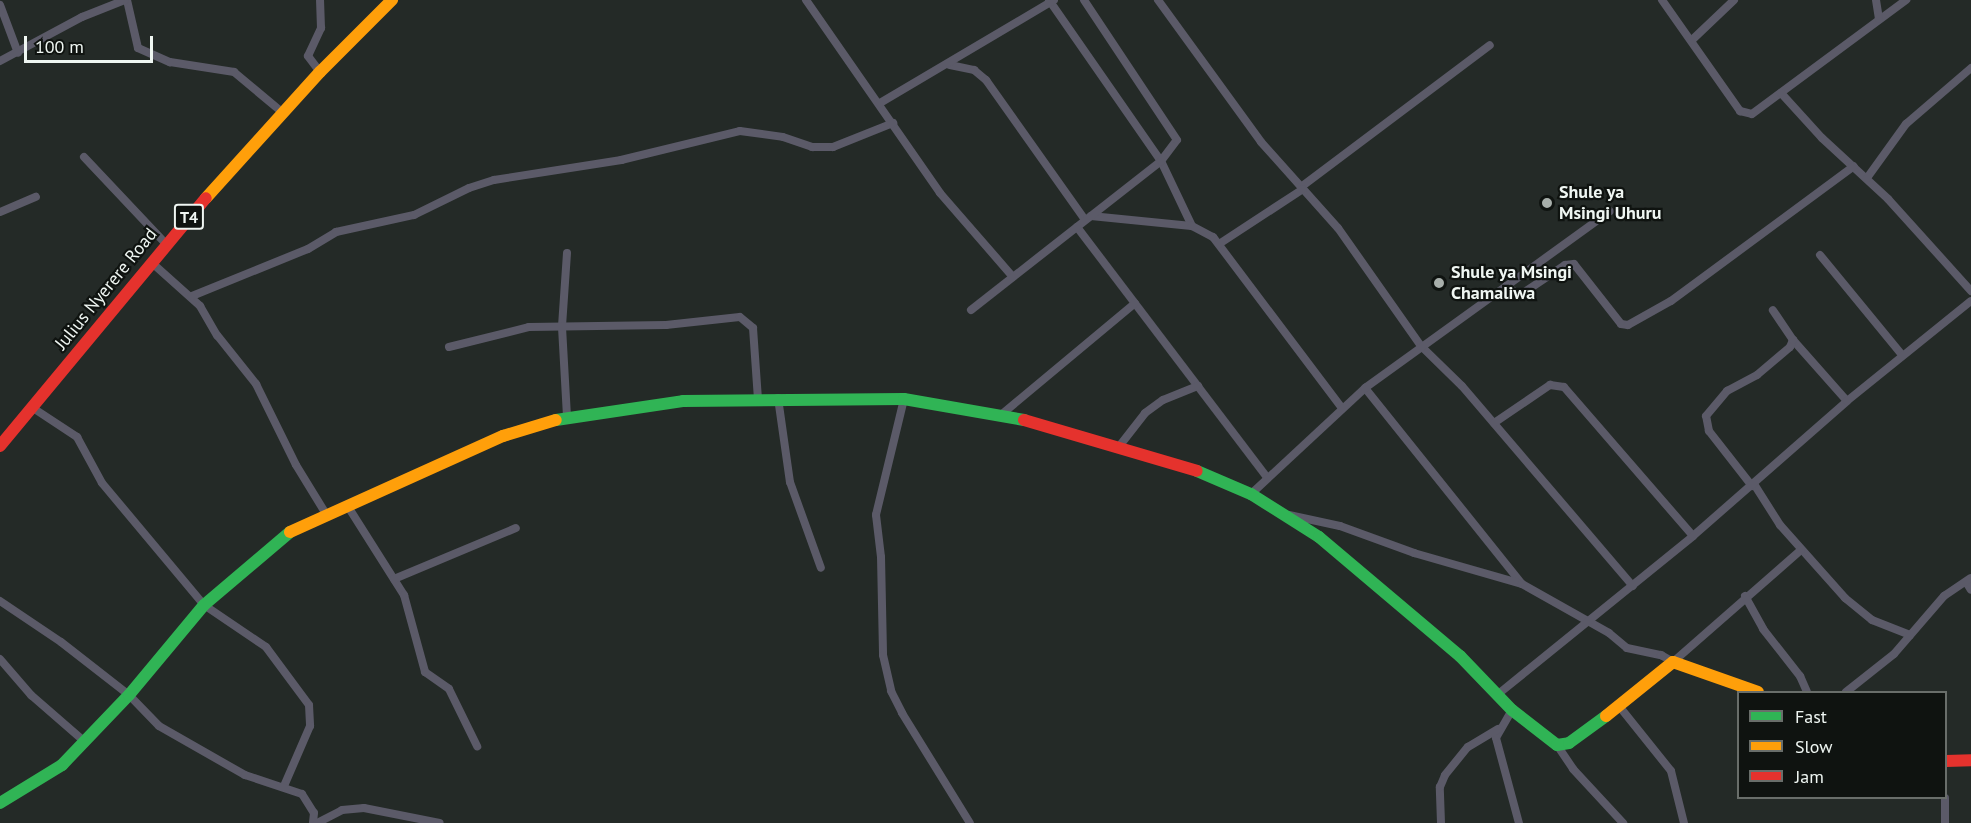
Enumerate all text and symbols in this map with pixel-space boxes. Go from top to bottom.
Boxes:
scale bar [27,24,156,62]
text: 100 m [35,35,84,58]
place label: Shule ya Msingi Uhuru [1559,182,1661,224]
marker: Shule ya Msingi Uhuru [1540,196,1554,210]
road number: T4 [172,204,206,230]
street label: Julius Nyerere Road [50,224,162,354]
place label: Shule ya Msingi Chamaliwa [1451,262,1572,304]
marker: Shule ya Msingi Chamaliwa [1432,276,1446,290]
legend [1737,691,1947,799]
text: Fast [1795,705,1827,728]
text: Slow [1795,735,1833,758]
text: Jam [1795,765,1824,788]

